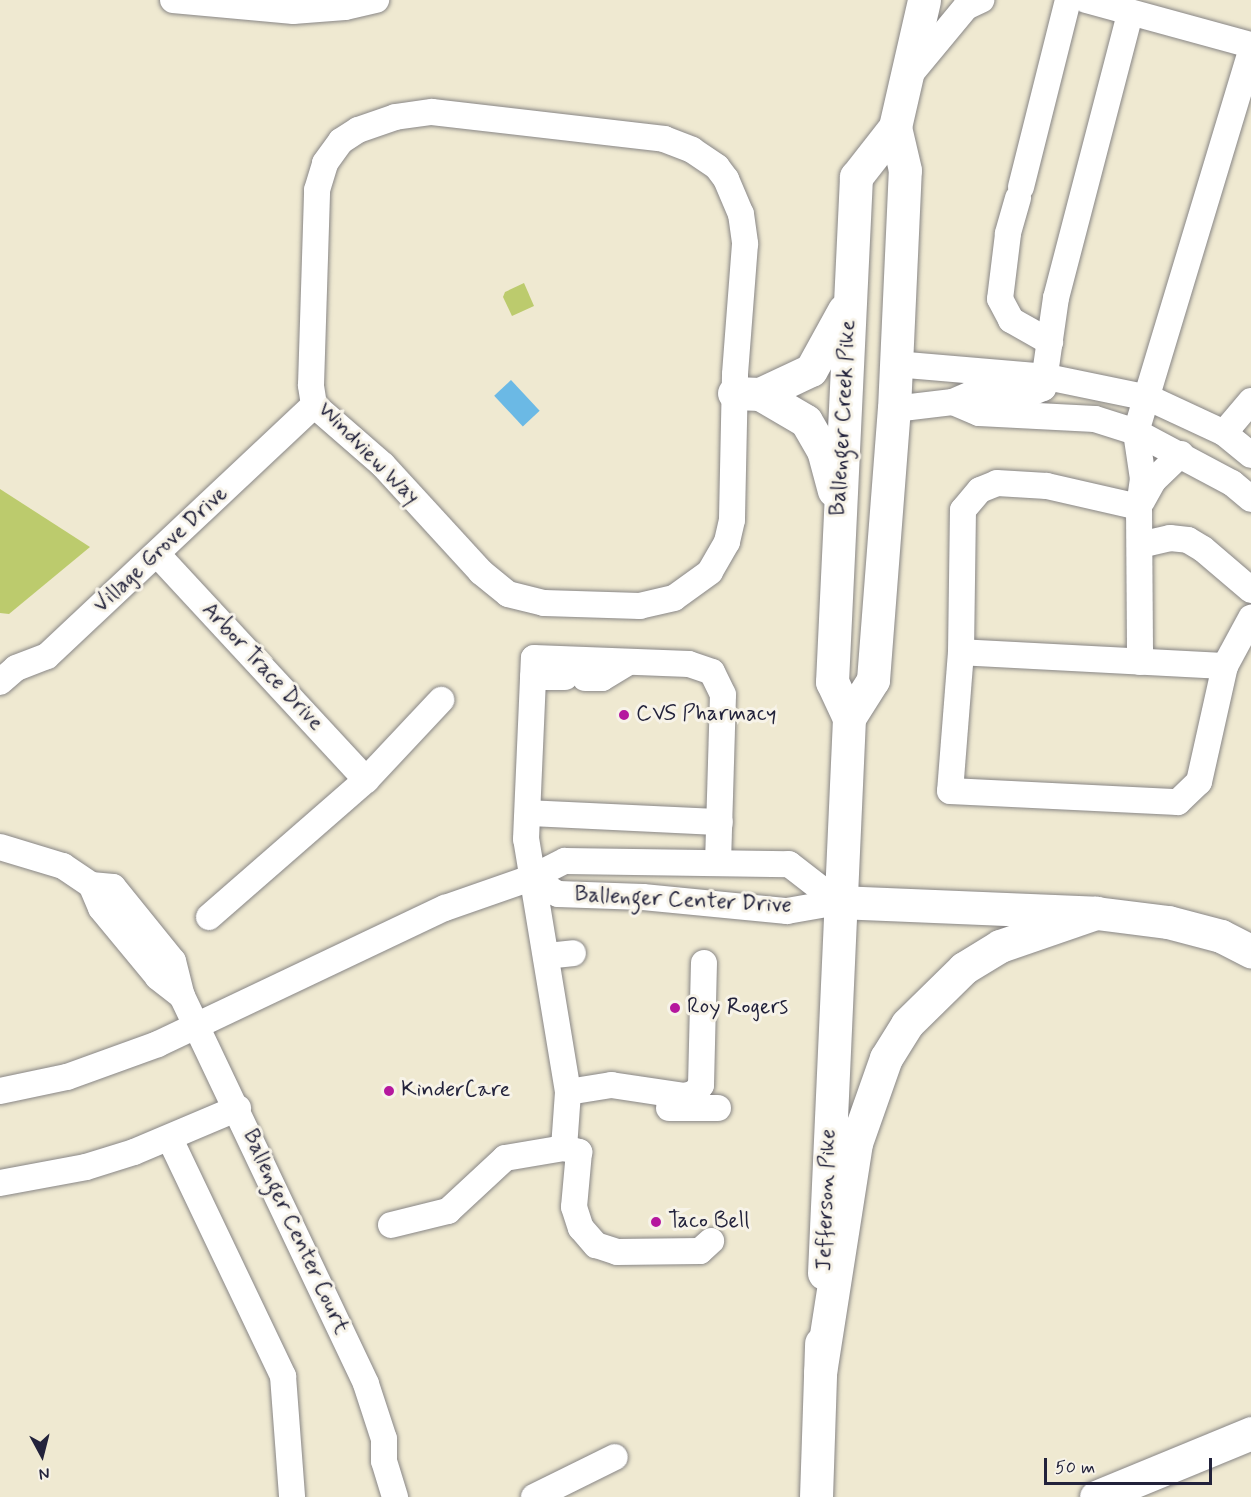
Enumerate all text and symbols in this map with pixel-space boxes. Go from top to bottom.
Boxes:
street label: Ballenger Creek Pike [826,320,862,516]
street label: Windview Way [310,396,426,512]
street label: Village Grove Drive [89,482,233,618]
street label: Arbor Trace Drive [196,598,328,736]
place label: CVS Pharmacy [636,702,776,728]
marker: CVS Pharmacy [617,708,631,722]
street label: Ballenger Center Drive [574,882,792,920]
place label: Roy Rogers [687,995,789,1021]
marker: Roy Rogers [668,1001,682,1015]
place label: KinderCare [401,1078,510,1104]
marker: KinderCare [382,1084,396,1098]
street label: Ballenger Center Court [236,1126,354,1338]
street label: Jefferson Pike [811,1128,843,1272]
place label: Taco Bell [668,1209,748,1235]
marker: Taco Bell [649,1215,663,1229]
north arrow [12,1425,72,1485]
scale bar [1047,1446,1215,1484]
text: 50 m [1055,1456,1095,1480]
text: N [38,1462,51,1484]

